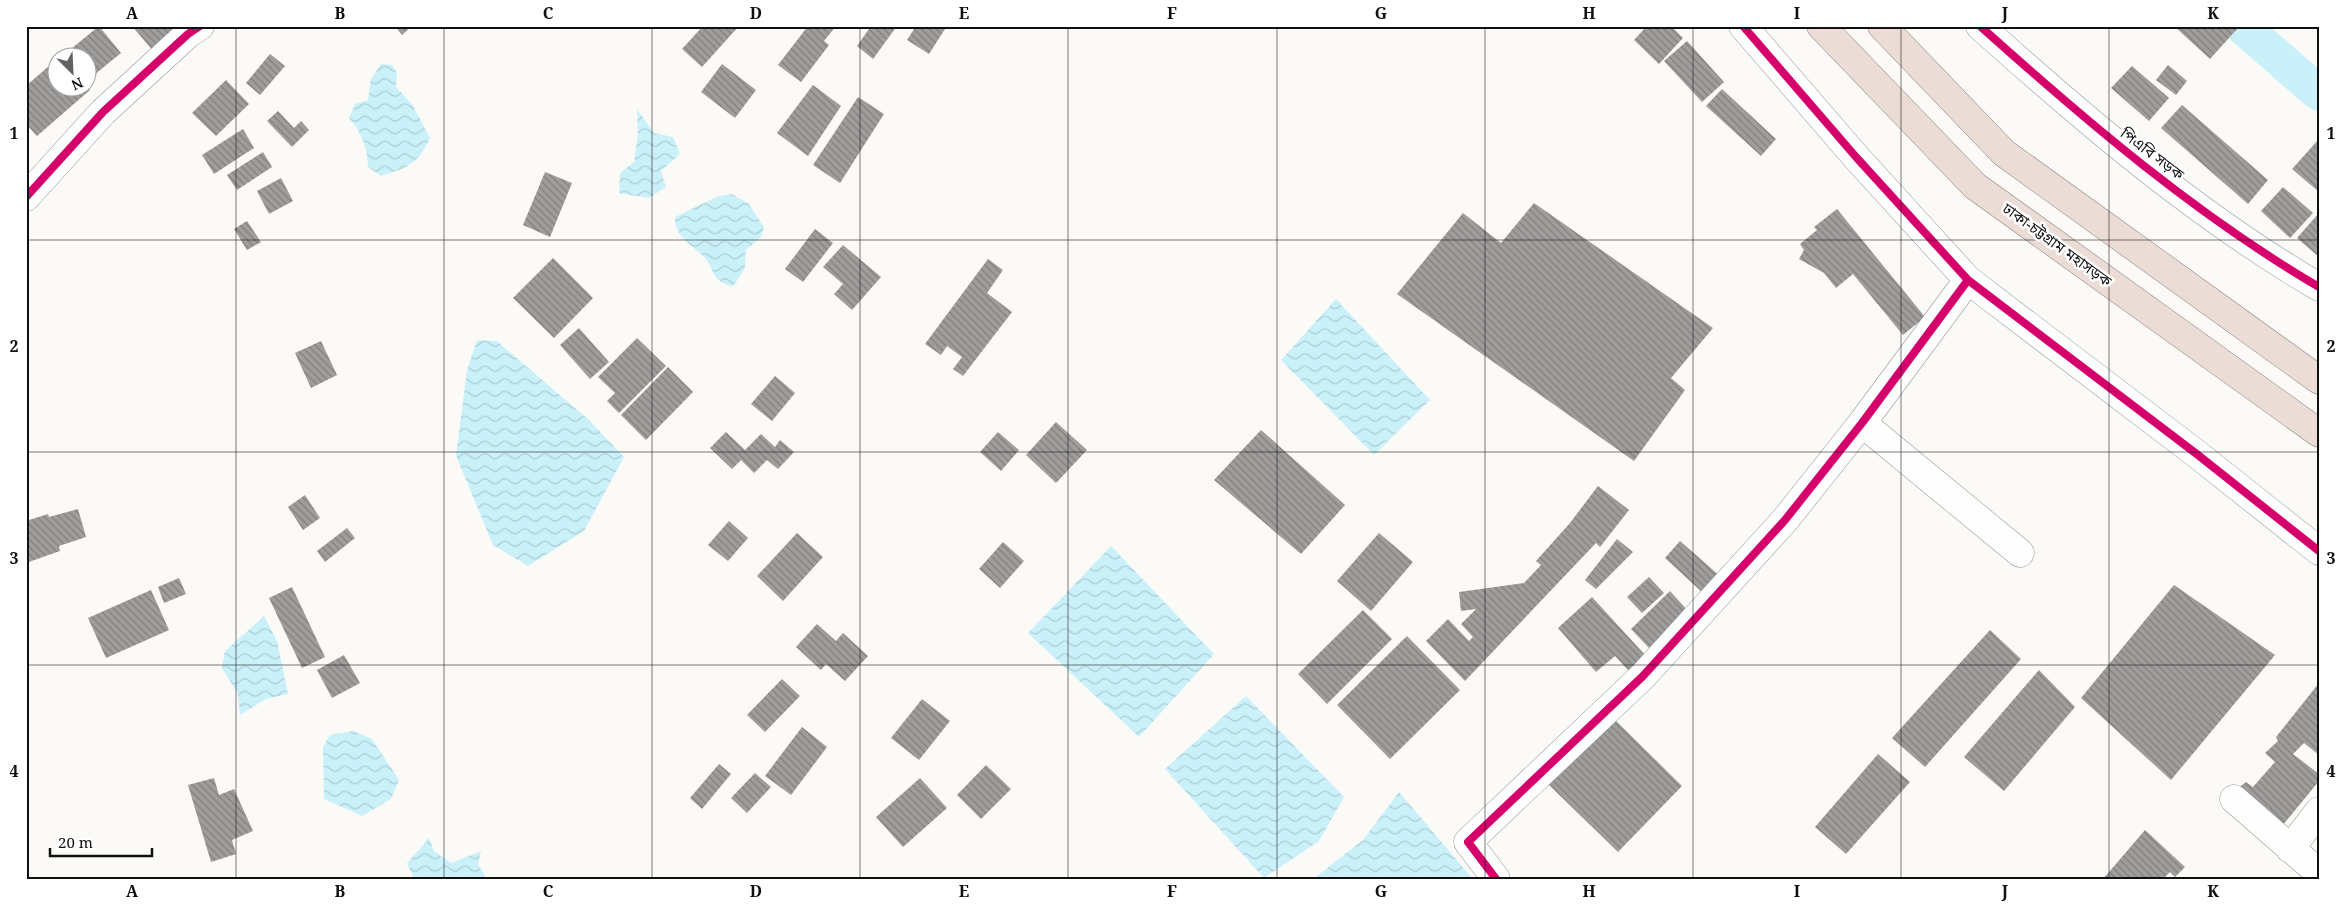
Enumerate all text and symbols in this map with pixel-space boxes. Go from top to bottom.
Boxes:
text: A [126,2,139,24]
text: B [335,2,346,24]
text: C [543,2,554,24]
text: D [750,2,762,24]
text: E [959,2,969,24]
text: F [1167,2,1177,24]
text: G [1375,2,1387,24]
text: H [1582,2,1596,24]
text: I [1794,2,1800,24]
text: J [2001,2,2009,24]
text: K [2207,2,2219,24]
north arrow [48,48,98,98]
text: N [69,73,86,95]
text: 1 [9,122,19,144]
street label: পিএবি সড়ক [2116,122,2189,184]
text: 1 [2326,122,2336,144]
street label: ঢাকা-চট্টগ্রাম মহাসড়ক [1998,197,2117,291]
text: 2 [9,335,19,357]
text: 2 [2326,335,2336,357]
text: 3 [9,547,19,569]
text: 3 [2326,547,2336,569]
text: 4 [9,760,19,782]
text: 4 [2326,760,2336,782]
scale bar [50,825,152,857]
text: 20 m [58,832,93,852]
text: A [126,880,139,902]
text: B [335,880,346,902]
text: C [543,880,554,902]
text: D [750,880,762,902]
text: E [959,880,969,902]
text: F [1167,880,1177,902]
text: G [1375,880,1387,902]
text: H [1582,880,1596,902]
text: I [1794,880,1800,902]
text: J [2001,880,2009,902]
text: K [2207,880,2219,902]

